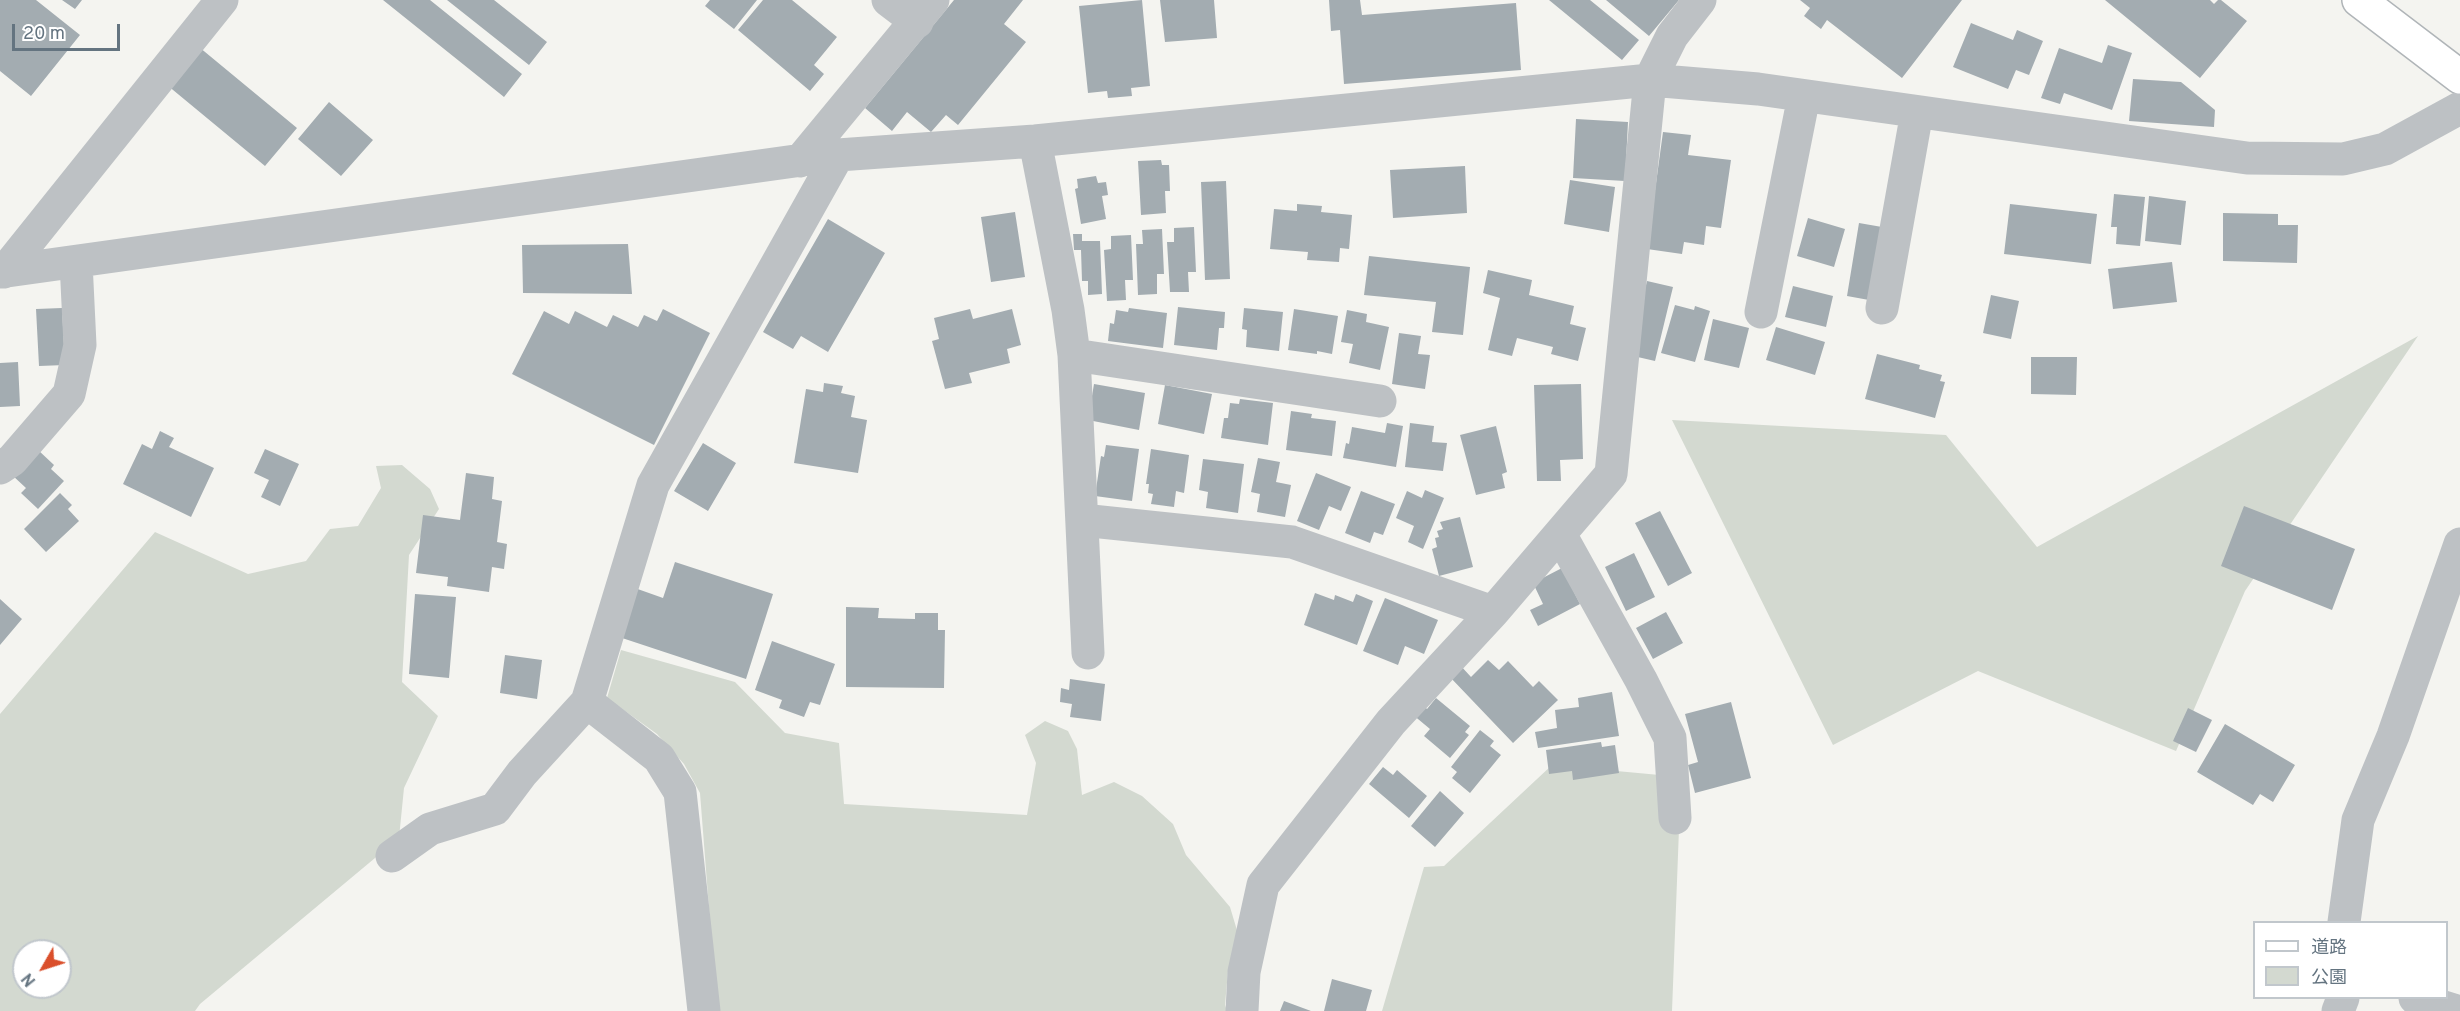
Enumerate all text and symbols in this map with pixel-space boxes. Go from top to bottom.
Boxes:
scale bar [15,12,123,50]
text: 20 m [23,23,65,46]
legend [2253,921,2448,999]
text: 道路 [2311,937,2347,960]
north arrow [12,939,72,999]
text: 公園 [2311,967,2347,990]
text: N [18,968,41,990]

